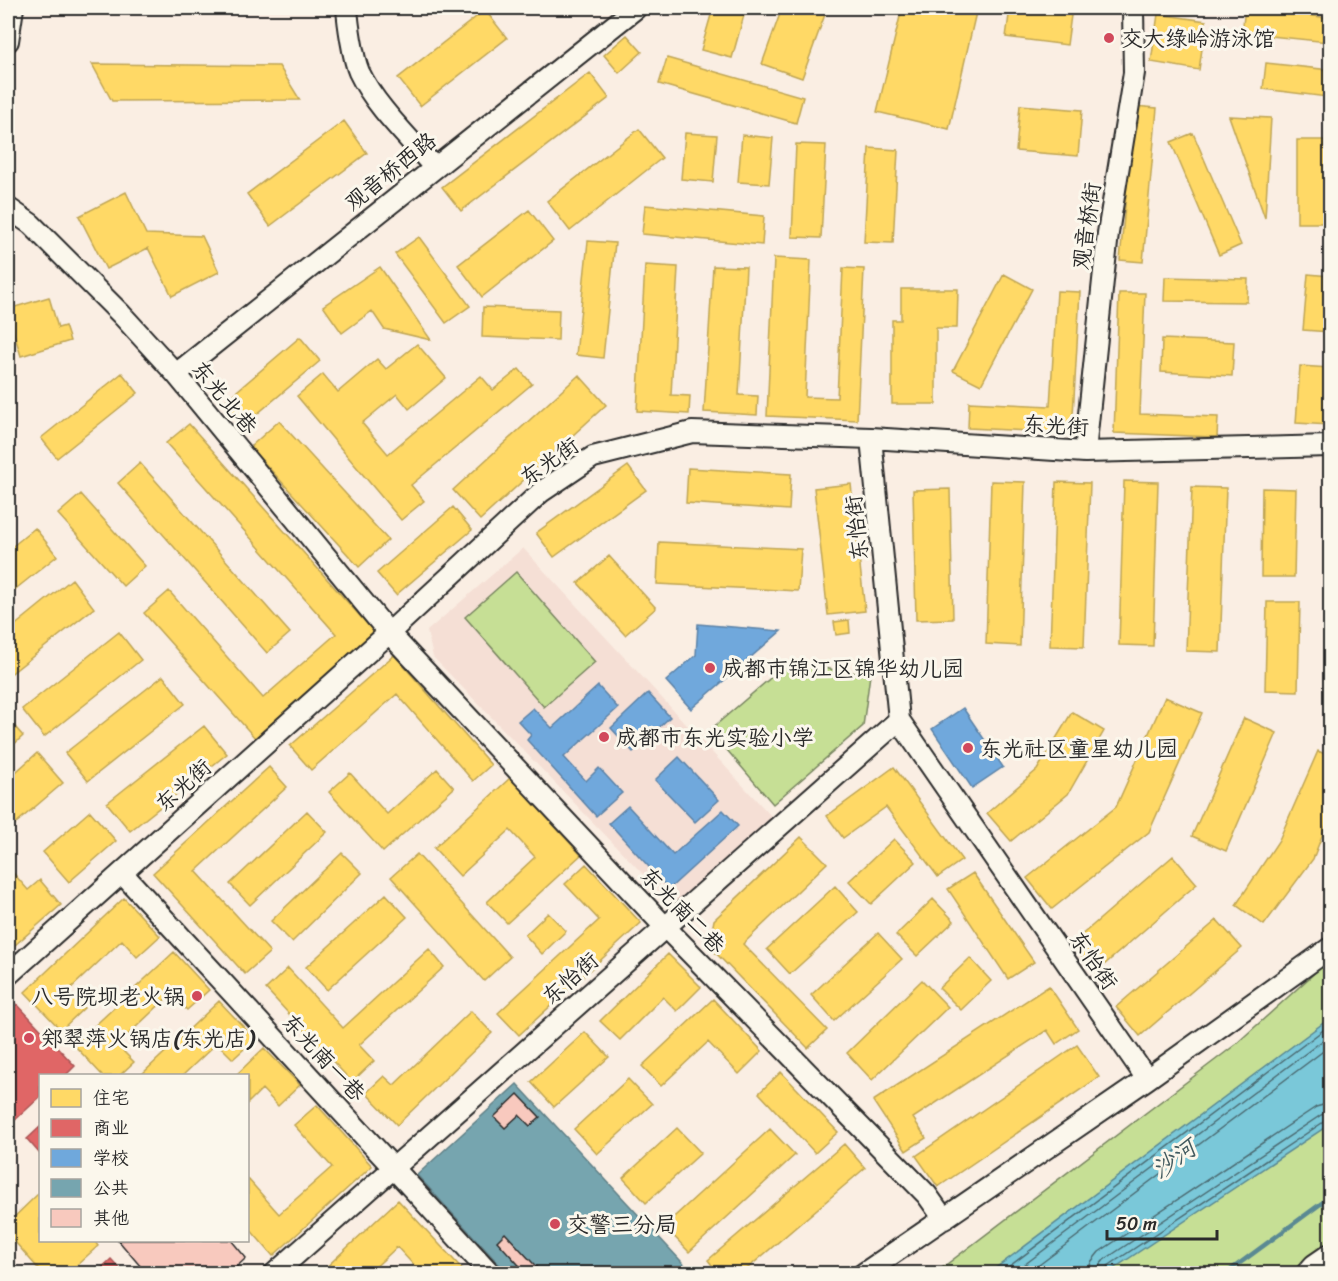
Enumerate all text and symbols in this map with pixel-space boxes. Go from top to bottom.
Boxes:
place label: 交大绿岭游泳馆 [1121,19,1275,58]
marker: 交大绿岭游泳馆 [1102,31,1116,45]
street label: 观音桥西路 [335,122,445,221]
street label: 观音桥街 [1061,180,1112,272]
street label: 东光北巷 [181,351,268,444]
street label: 东光街 [1022,404,1090,447]
street label: 东光街 [511,427,588,496]
street label: 东怡街 [834,493,879,563]
place label: 成都市锦江区锦华幼儿园 [722,649,964,688]
marker: 成都市锦江区锦华幼儿园 [703,661,717,675]
place label: 成都市东光实验小学 [616,718,814,757]
place label: 东光社区童星幼儿园 [980,729,1178,768]
marker: 成都市东光实验小学 [597,730,611,744]
marker: 东光社区童星幼儿园 [961,741,975,755]
street label: 东光街 [146,749,221,822]
street label: 东光南二巷 [630,857,735,963]
street label: 东怡街 [1059,922,1128,999]
street label: 东怡街 [533,942,608,1015]
place label: 八号院坝老火锅 [31,977,185,1016]
marker: 八号院坝老火锅 [190,989,204,1003]
street label: 东光南一巷 [272,1004,375,1111]
place label: 郑翠萍火锅店(东光店) [41,1019,256,1058]
marker: 郑翠萍火锅店(东光店) [22,1031,36,1045]
legend [39,1074,249,1242]
text: 住宅 [93,1082,129,1114]
text: 商业 [93,1112,129,1144]
water label: 沙河 [1142,1126,1209,1190]
text: 学校 [93,1142,129,1174]
text: 公共 [93,1172,129,1204]
text: 其他 [93,1202,129,1234]
scale bar [1107,1203,1216,1241]
place label: 交警三分局 [567,1205,677,1244]
text: 50 m [1116,1208,1157,1240]
marker: 交警三分局 [548,1217,562,1231]

